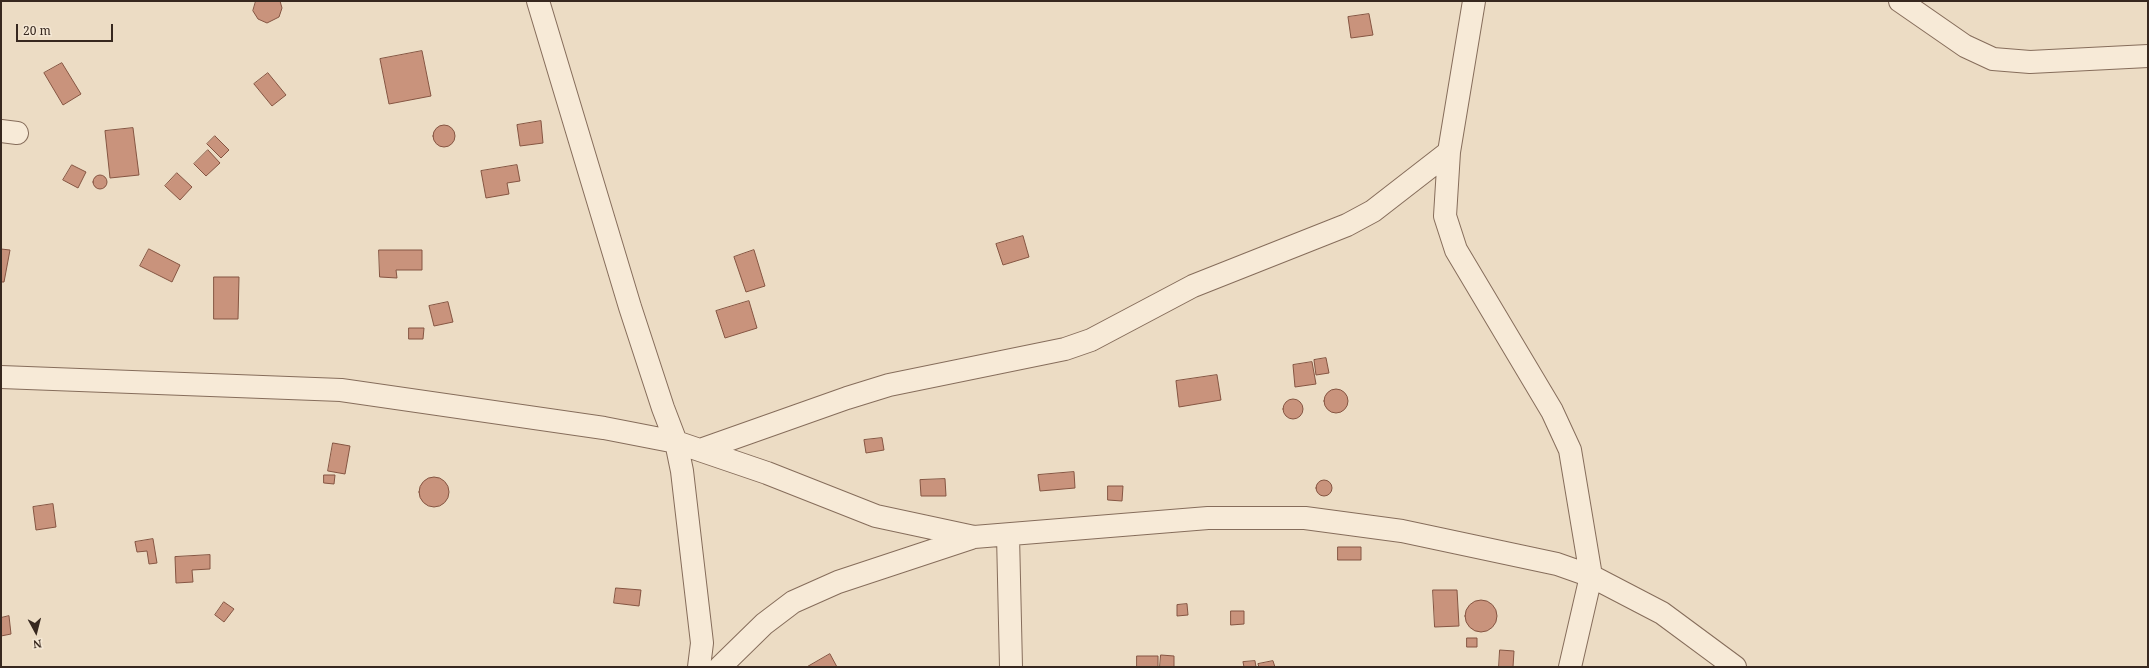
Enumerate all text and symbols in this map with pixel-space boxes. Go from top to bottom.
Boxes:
scale bar [18,16,115,42]
text: 20 m [23,22,51,39]
north arrow [16,612,56,652]
text: N [32,636,43,652]

